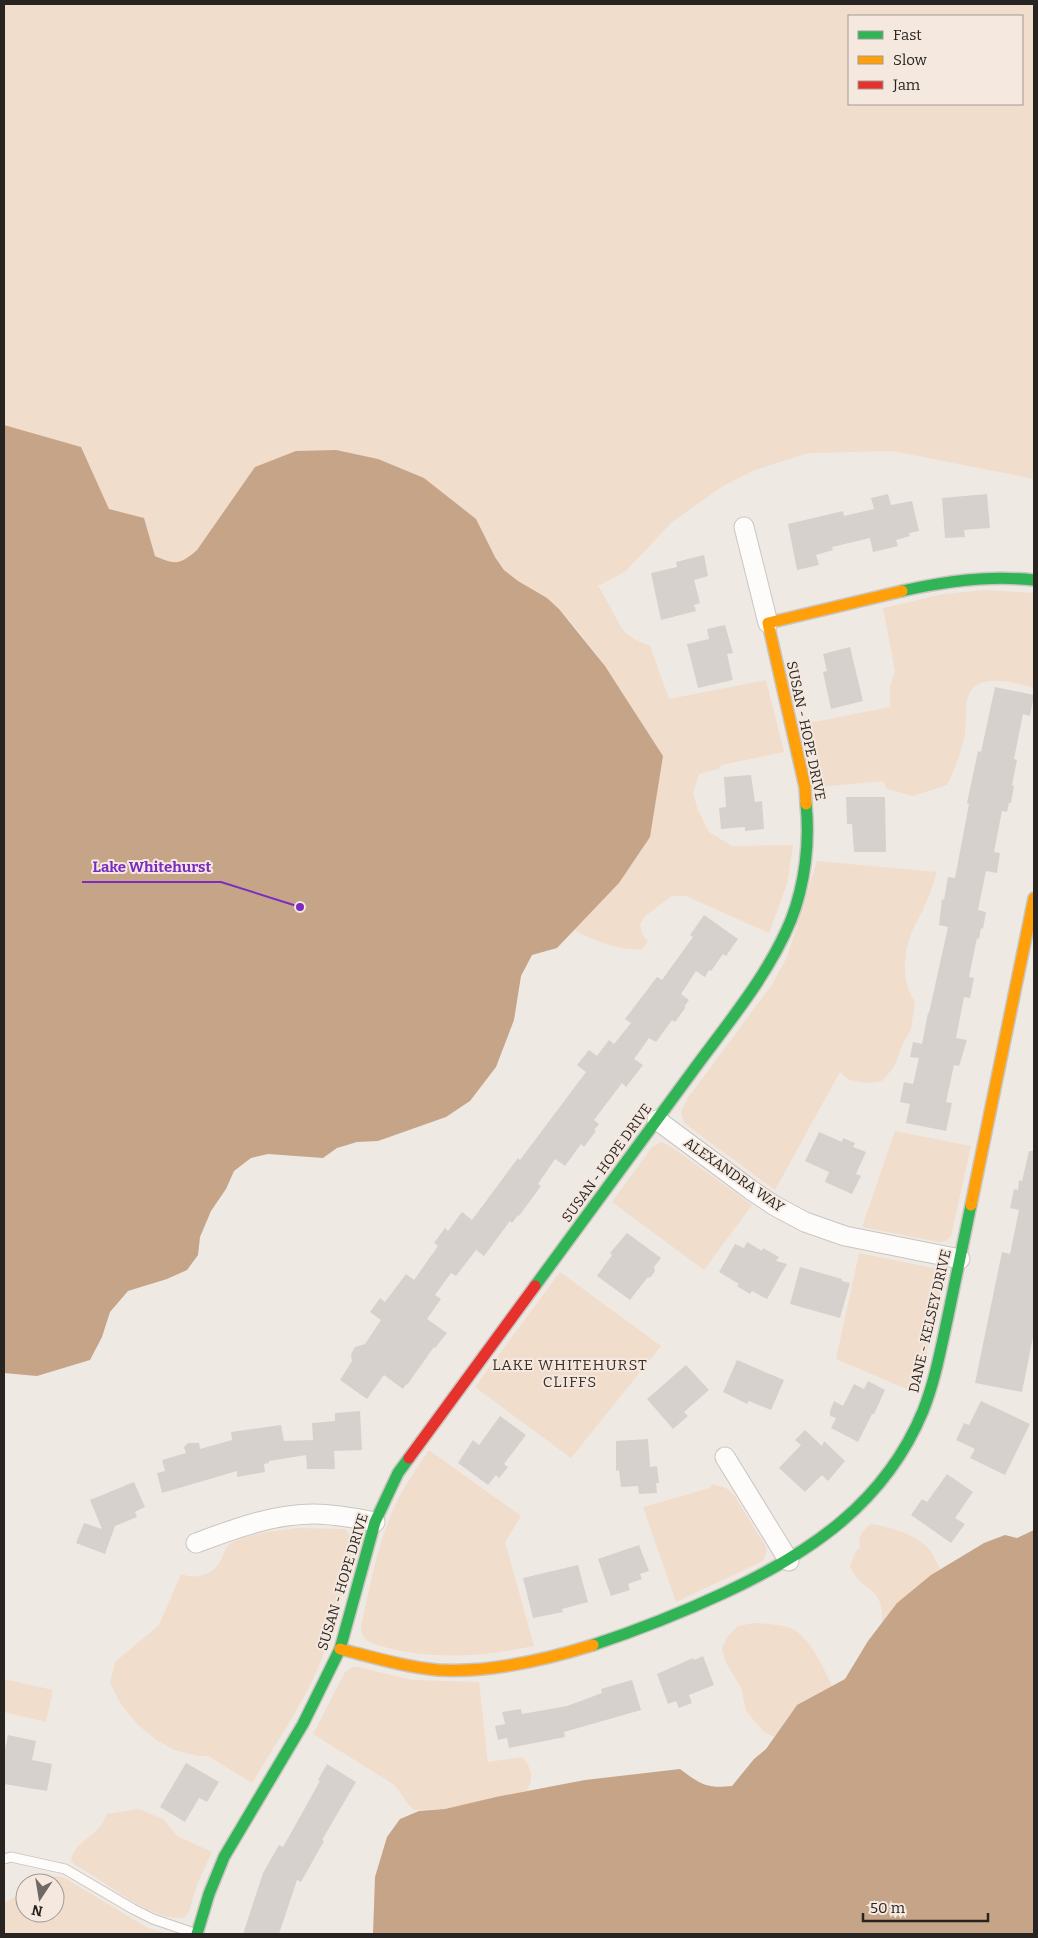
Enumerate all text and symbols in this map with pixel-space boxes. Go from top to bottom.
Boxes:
legend [848,15,1023,105]
text: Fast [893,26,922,44]
text: Slow [893,51,928,69]
text: Jam [892,76,921,94]
street label: SUSAN - HOPE DRIVE [783,660,829,802]
callout: Lake Whitehurst [82,852,221,882]
text: Lake Whitehurst [93,858,211,876]
street label: SUSAN - HOPE DRIVE [558,1100,656,1226]
street label: ALEXANDRA WAY [681,1134,787,1216]
street label: DANE - KELSEY DRIVE [905,1248,955,1394]
district label: LAKE WHITEHURST CLIFFS [492,1356,648,1391]
street label: SUSAN - HOPE DRIVE [314,1511,372,1653]
north arrow [15,1873,65,1923]
scale bar [863,1890,988,1922]
text: 50 m [870,1899,906,1917]
text: N [30,1901,44,1920]

